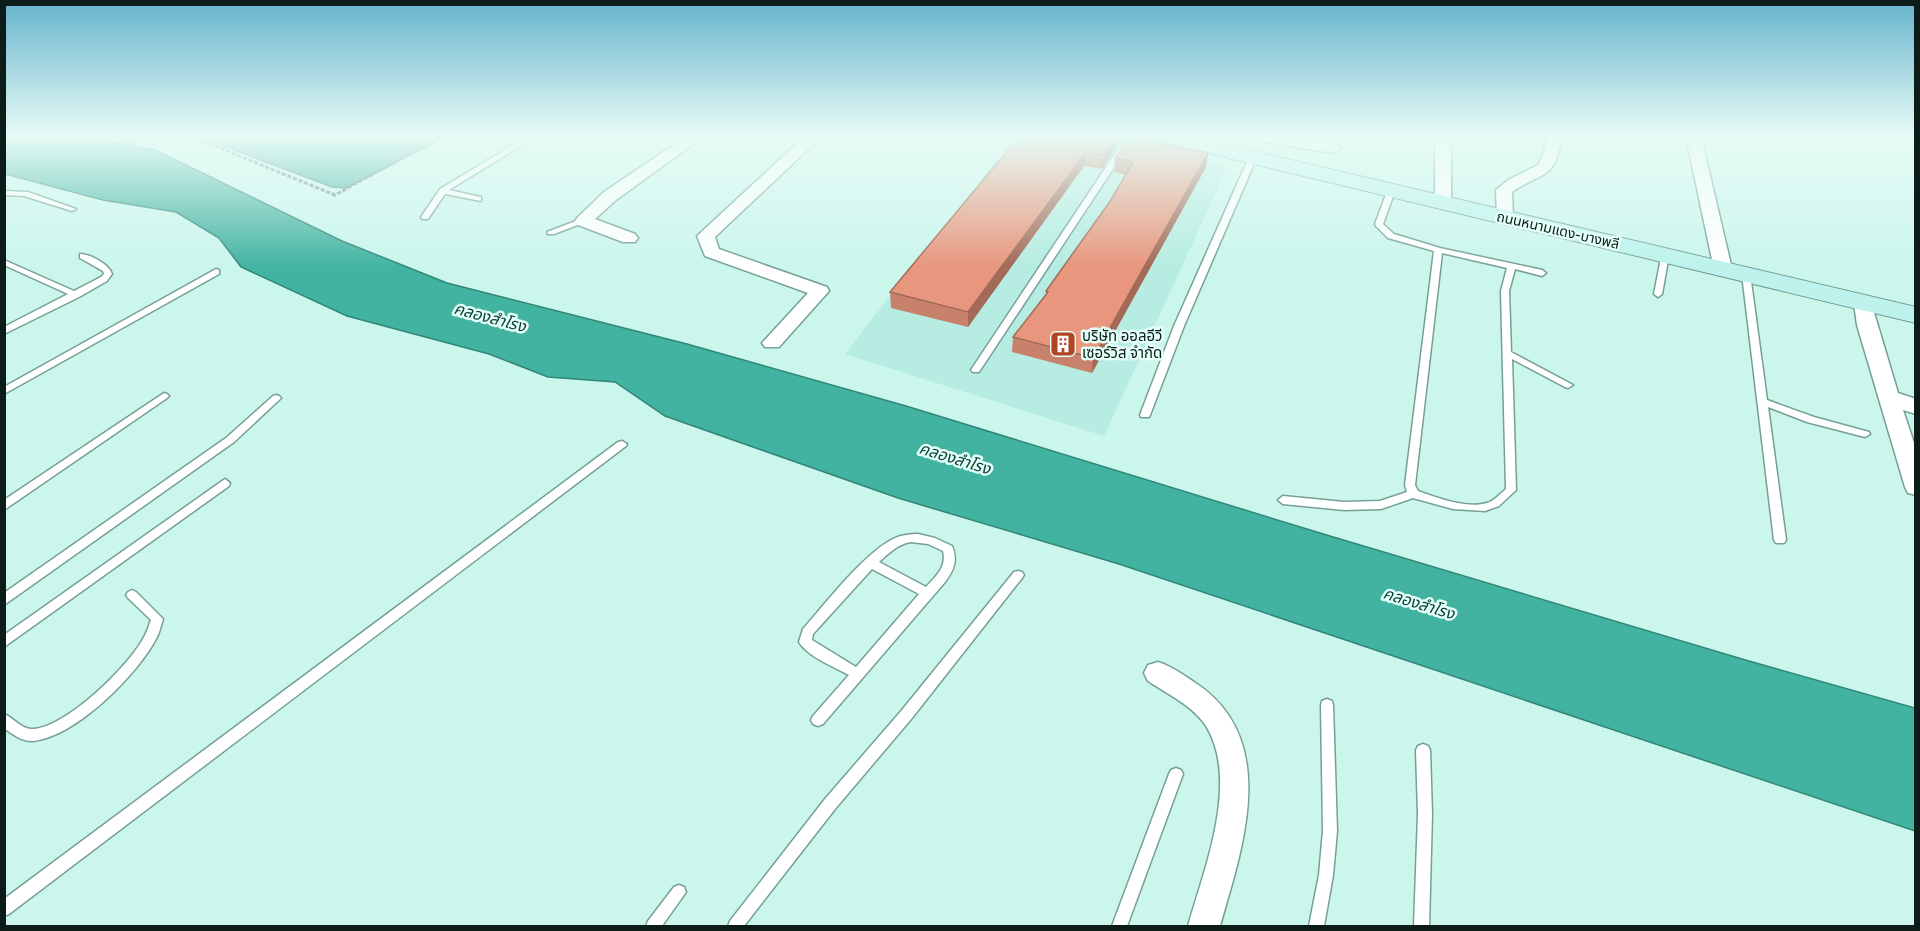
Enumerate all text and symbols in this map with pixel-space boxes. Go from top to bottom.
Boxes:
street label: ถนนหนามแดง-บางพลี [1495,207,1621,253]
water label: คลองสำโรง [452,298,529,337]
place label: บริษัท ออลอีวี เซอร์วิส จำกัด [1082,326,1162,362]
building icon: บริษัท ออลอีวี เซอร์วิส จำกัด [1048,329,1078,359]
water label: คลองสำโรง [917,438,994,479]
water label: คลองสำโรง [1381,583,1458,624]

